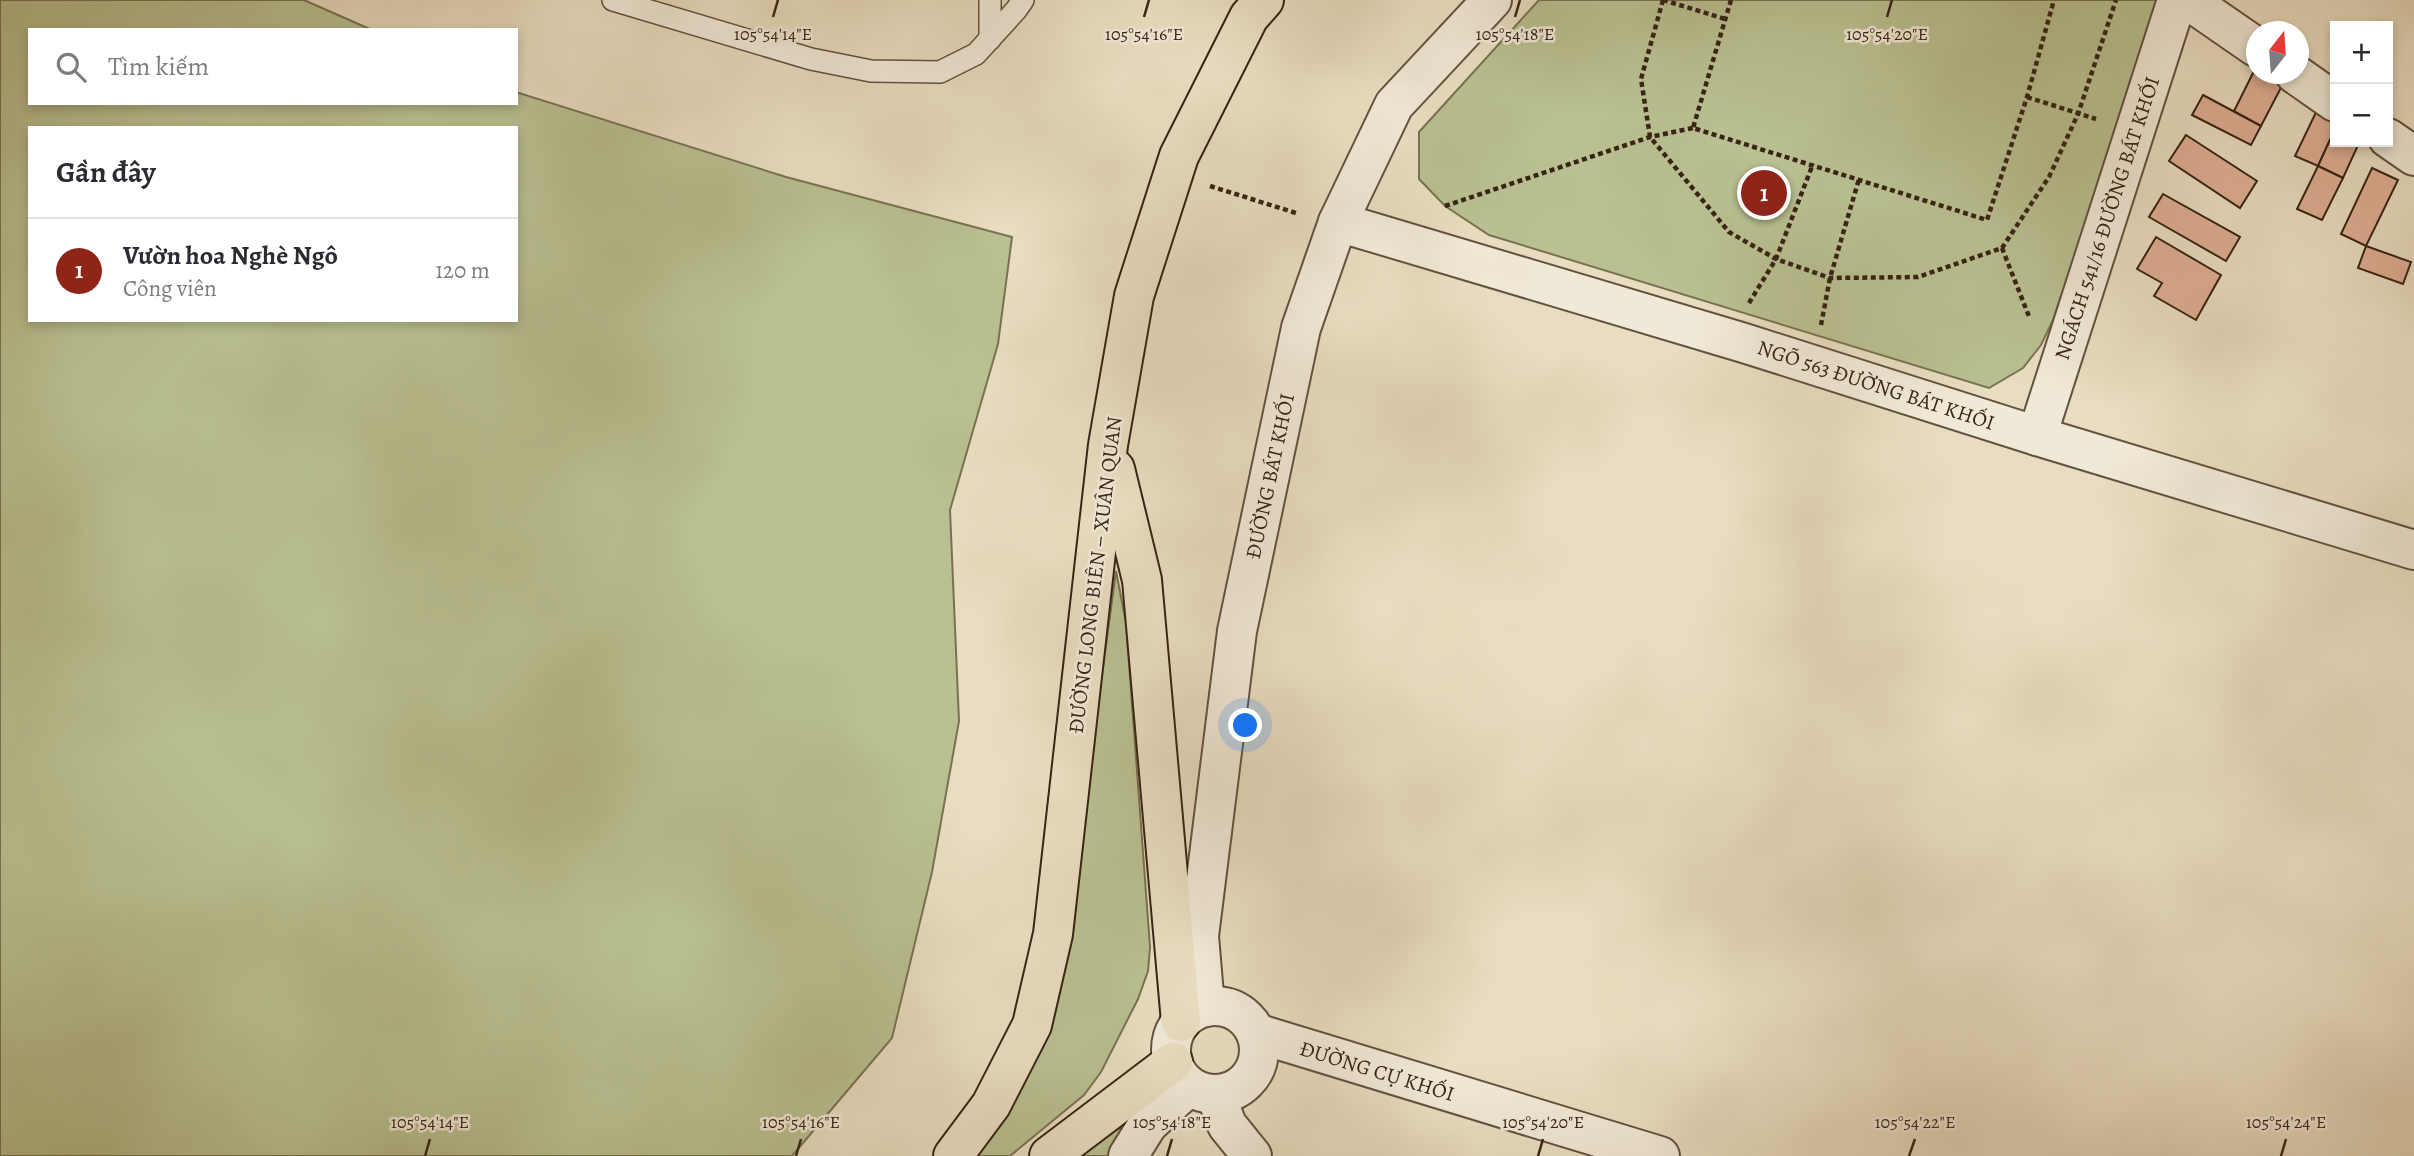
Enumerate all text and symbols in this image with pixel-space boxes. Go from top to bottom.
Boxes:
north arrow [2246,21,2309,84]
map controls [2330,21,2393,147]
button: + [2330,21,2393,84]
text: 105°54'14"E [734,22,812,46]
text: 105°54'16"E [1105,22,1183,46]
text: 105°54'18"E [1476,22,1554,46]
text: 105°54'20"E [1846,22,1928,46]
search box [28,28,518,105]
icon: search [52,48,90,86]
text: Tìm kiếm [108,49,209,84]
street label: NGÁCH 541/16 ĐƯỜNG BÁT KHỐI [2048,73,2166,363]
button: − [2330,84,2393,147]
text: Gần đây [56,152,156,192]
pin: 1 [1741,167,1787,219]
text: Vườn hoa Nghè Ngô [123,238,338,273]
text: 1 [75,255,83,286]
text: 120 m [435,255,490,286]
text: Công viên [123,273,217,304]
street label: NGÕ 563 ĐƯỜNG BÁT KHỐI [1754,333,1998,437]
street label: ĐƯỜNG BÁT KHỐI [1239,391,1301,561]
street label: ĐƯỜNG LONG BIÊN – XUÂN QUAN [1062,415,1128,735]
your location [1228,708,1262,742]
street label: ĐƯỜNG CỰ KHỐI [1296,1034,1458,1108]
text: 105°54'14"E [391,1110,469,1134]
text: 105°54'16"E [762,1110,840,1134]
text: 105°54'18"E [1133,1110,1211,1134]
text: 105°54'20"E [1502,1110,1584,1134]
text: 105°54'22"E [1874,1110,1956,1134]
text: 105°54'24"E [2246,1110,2326,1134]

